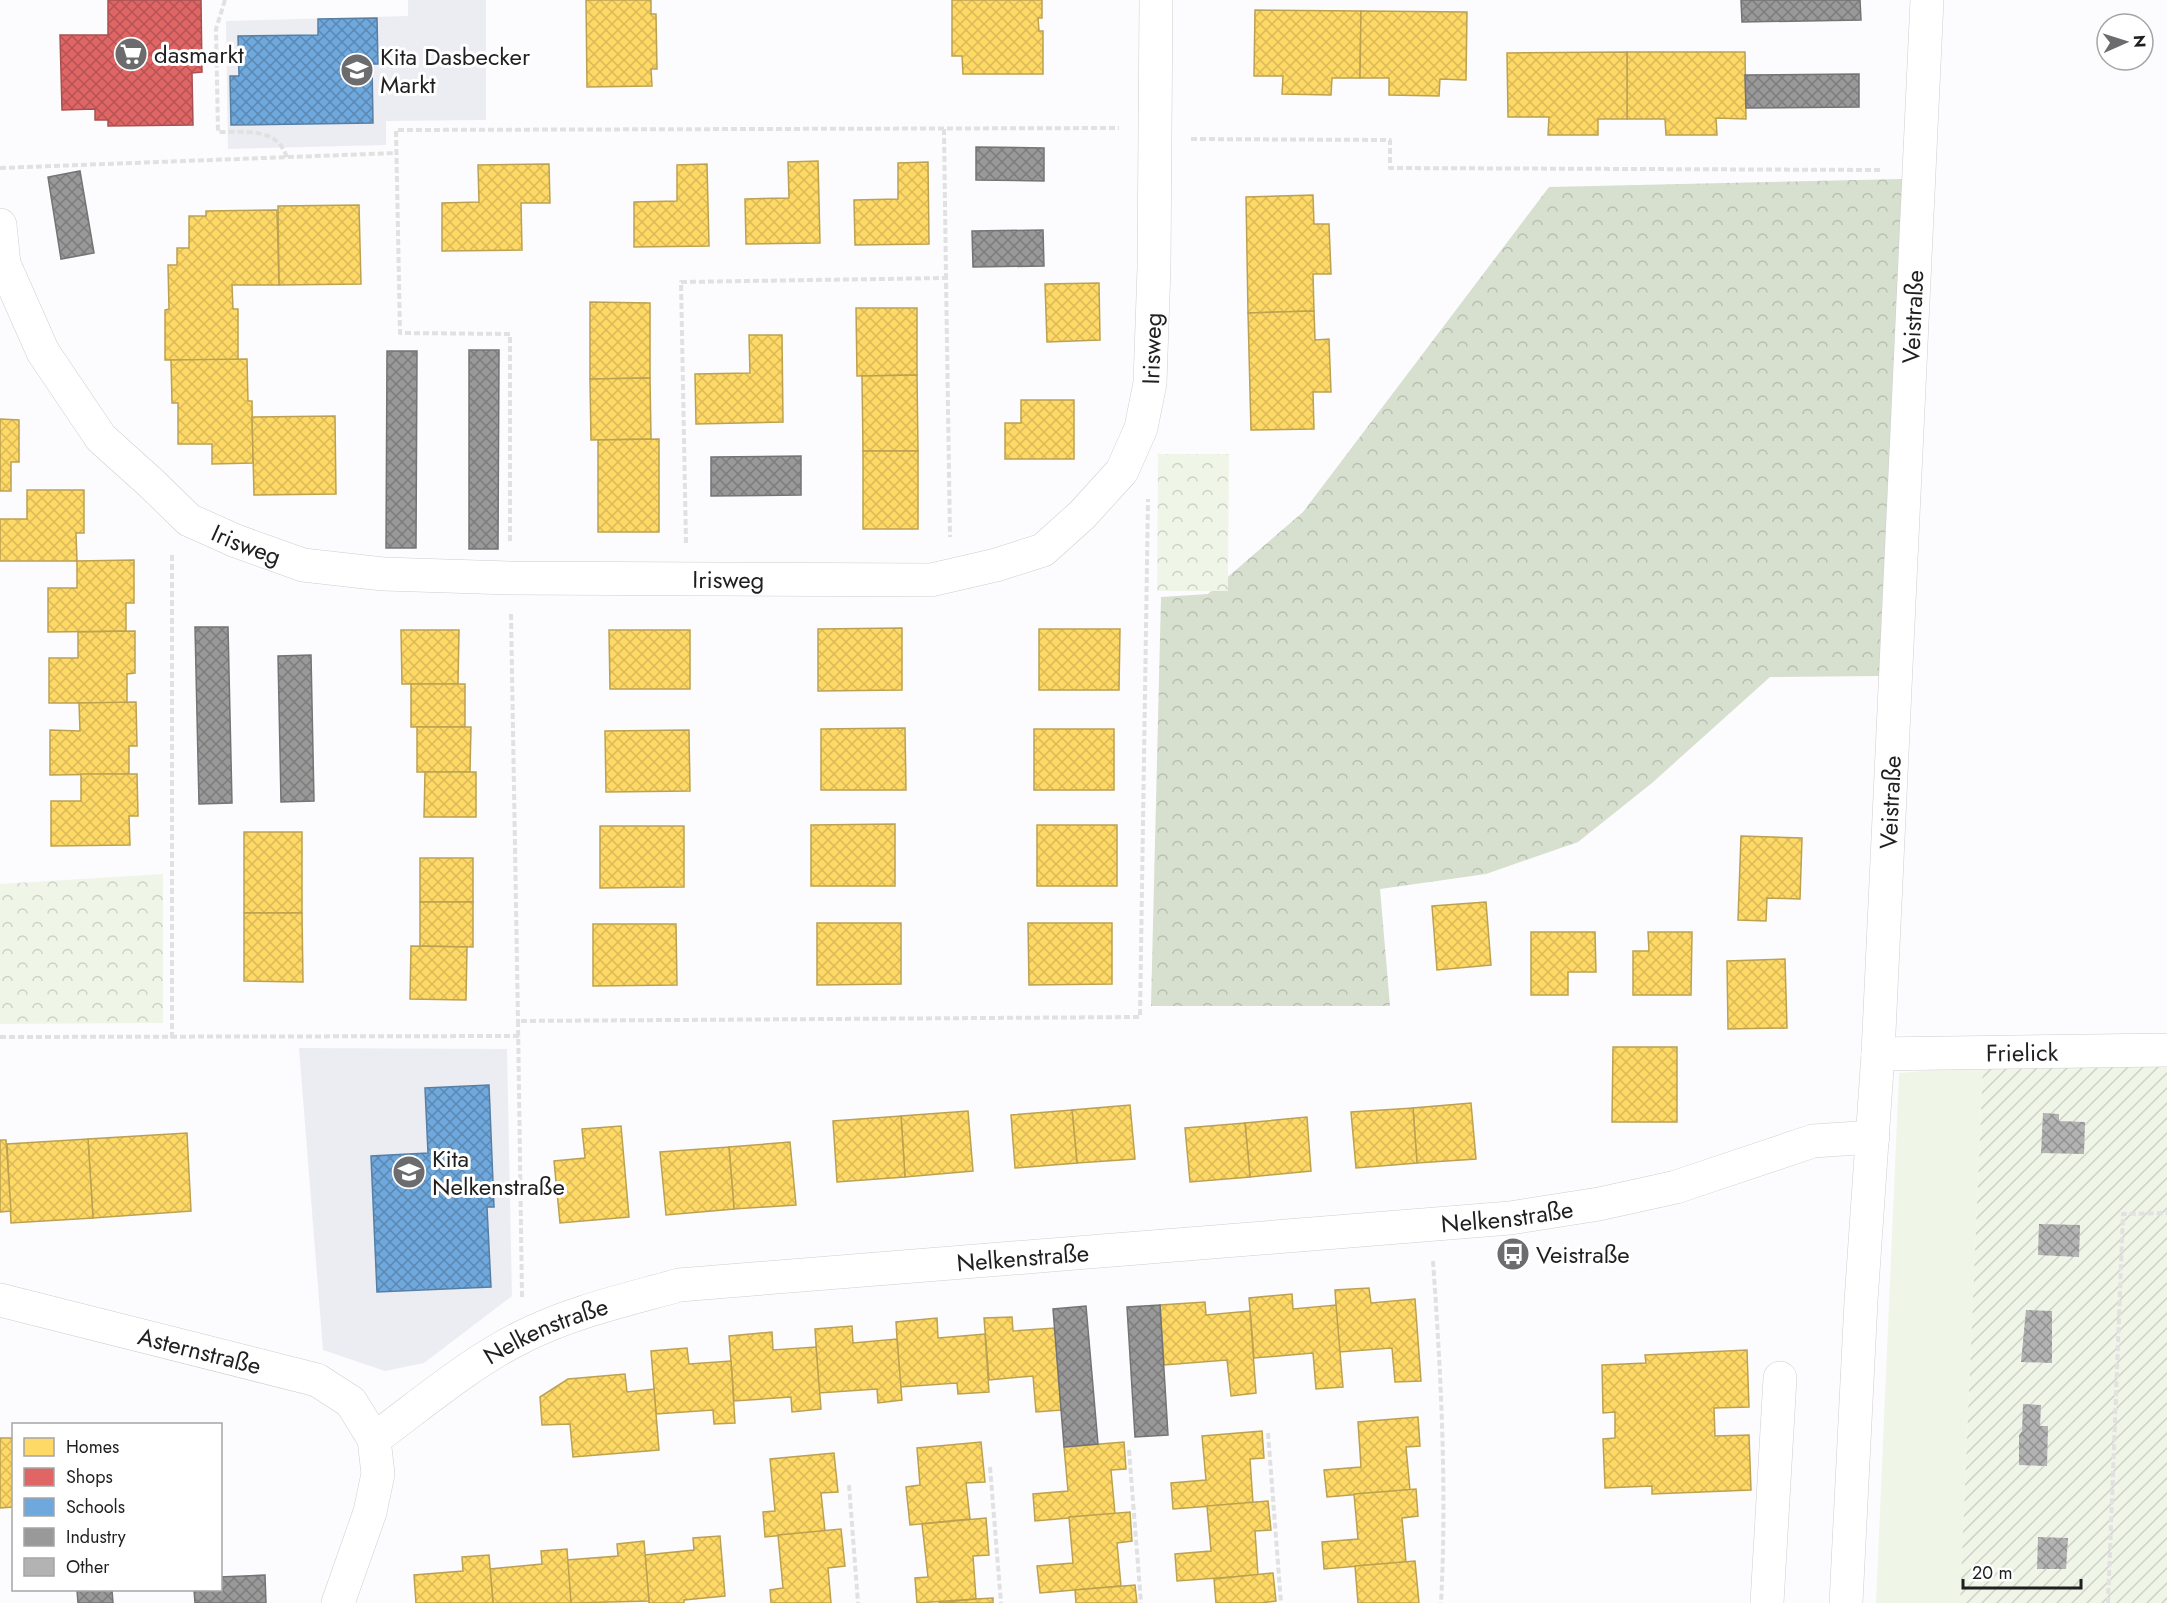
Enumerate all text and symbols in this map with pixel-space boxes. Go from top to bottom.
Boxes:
north arrow [2095,12,2155,72]
text: N [2128,34,2151,48]
supermarket icon: dasmarkt [113,36,149,72]
place label: dasmarkt [154,37,244,72]
place label: Kita Dasbecker Markt [380,39,531,102]
school or university icon: Kita Dasbecker Markt [339,52,375,88]
street label: Veistraße [1893,269,1932,364]
street label: Irisweg [1132,312,1170,385]
street label: Irisweg [206,515,286,573]
street label: Irisweg [692,561,764,597]
street label: Veistraße [1870,755,1909,850]
street label: Frielick [1986,1034,2059,1070]
place label: Kita Nelkenstraße [432,1141,565,1204]
school or university icon: Kita Nelkenstraße [391,1154,427,1190]
street label: Nelkenstraße [1439,1191,1575,1241]
street label: Nelkenstraße [955,1235,1090,1280]
bus stop icon: Veistraße [1495,1236,1531,1272]
place label: Veistraße [1536,1237,1630,1272]
street label: Nelkenstraße [476,1288,612,1373]
street label: Asternstraße [135,1318,265,1383]
legend [12,1423,222,1591]
text: Homes [66,1434,119,1460]
text: Shops [66,1464,113,1490]
text: Schools [66,1494,125,1520]
text: Industry [66,1524,126,1550]
scale bar [1963,1552,2082,1590]
text: Other [66,1554,110,1580]
text: 20 m [1972,1560,2012,1586]

